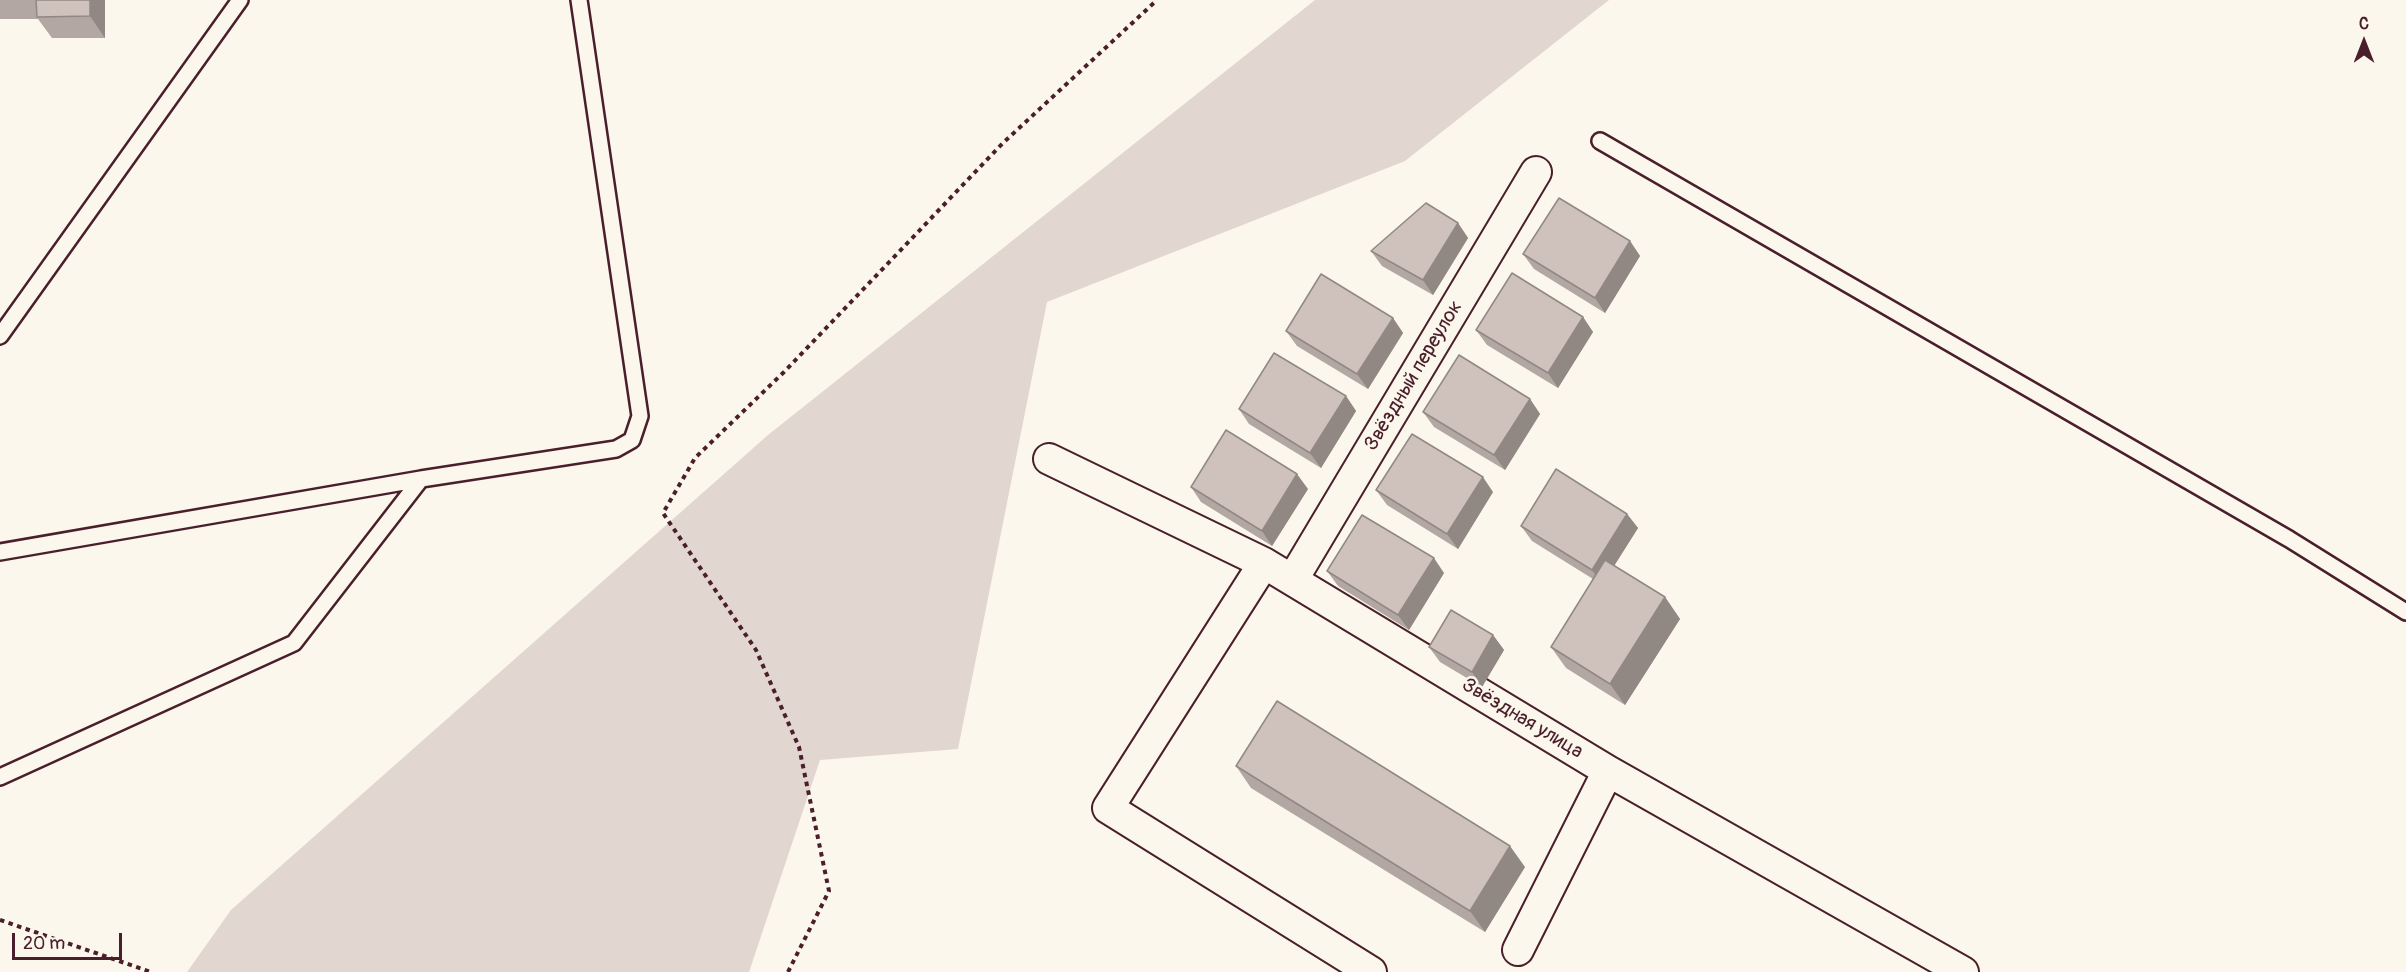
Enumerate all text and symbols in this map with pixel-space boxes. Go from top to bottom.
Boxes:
north arrow [2334,12,2394,72]
text: С [2359,14,2369,34]
street label: Звёздный переулок [1360,297,1468,455]
street label: Звёздная улица [1457,673,1587,765]
scale bar [15,921,124,959]
text: 20 m [23,932,65,955]

